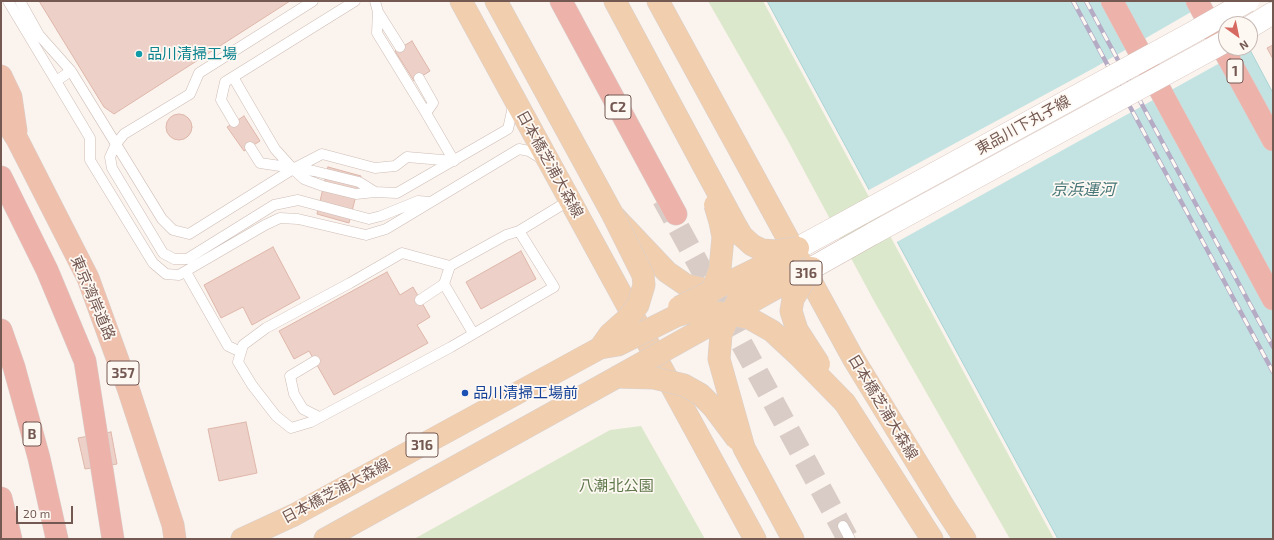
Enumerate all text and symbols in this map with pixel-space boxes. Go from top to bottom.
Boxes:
north arrow [1218,16,1258,56]
text: N [1237,38,1251,53]
place label: 品川清掃工場 [147,45,237,63]
marker: 品川清掃工場 [134,49,144,59]
road number: 1 [1227,59,1243,83]
street label: 東品川下丸子線 [973,92,1073,158]
road number: C2 [605,95,631,119]
street label: 日本橋芝浦大森線 [513,107,587,221]
water label: 京浜運河 [1051,180,1115,200]
street label: 東京湾岸道路 [67,253,119,343]
road number: 316 [790,261,822,285]
street label: 日本橋芝浦大森線 [844,351,922,463]
road number: 357 [107,361,139,385]
place label: 品川清掃工場前 [473,384,578,402]
marker: 品川清掃工場前 [460,388,470,398]
road number: B [23,422,41,446]
road number: 316 [406,433,438,457]
street label: 日本橋芝浦大森線 [279,455,393,527]
park label: 八潮北公園 [579,477,653,495]
scale bar [18,498,75,524]
text: 20 m [23,506,50,520]

